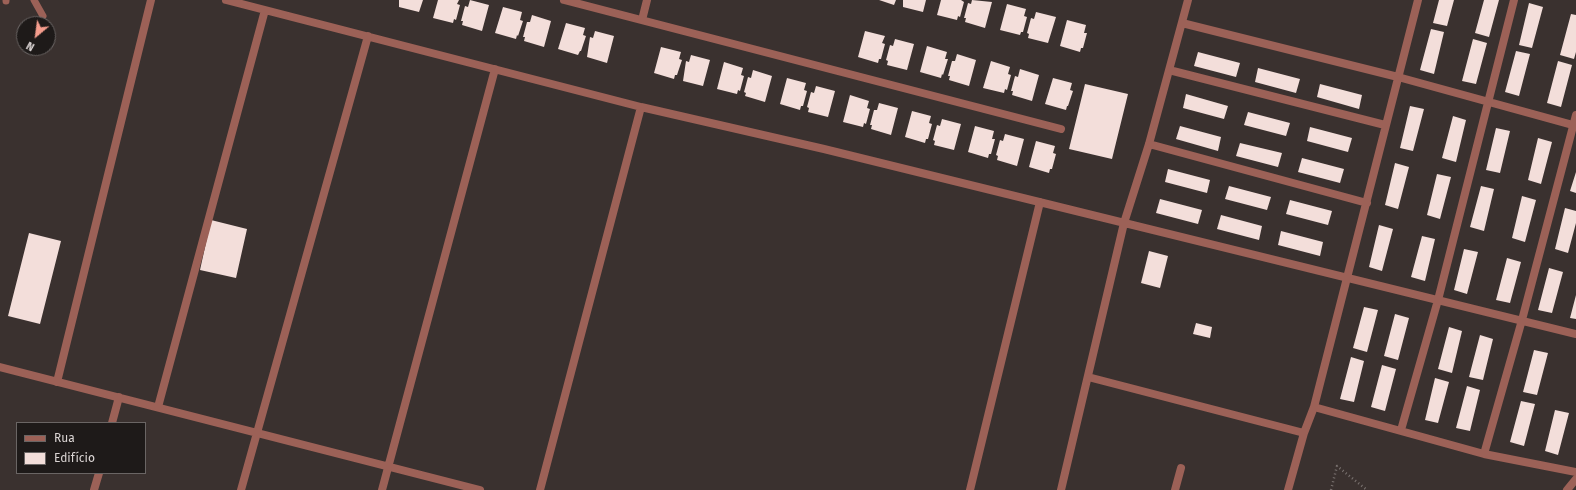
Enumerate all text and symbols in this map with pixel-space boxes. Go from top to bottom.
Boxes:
north arrow [16,16,56,56]
text: N [24,39,37,54]
legend [16,422,146,474]
text: Rua [54,431,75,445]
text: Edifício [54,451,95,465]

